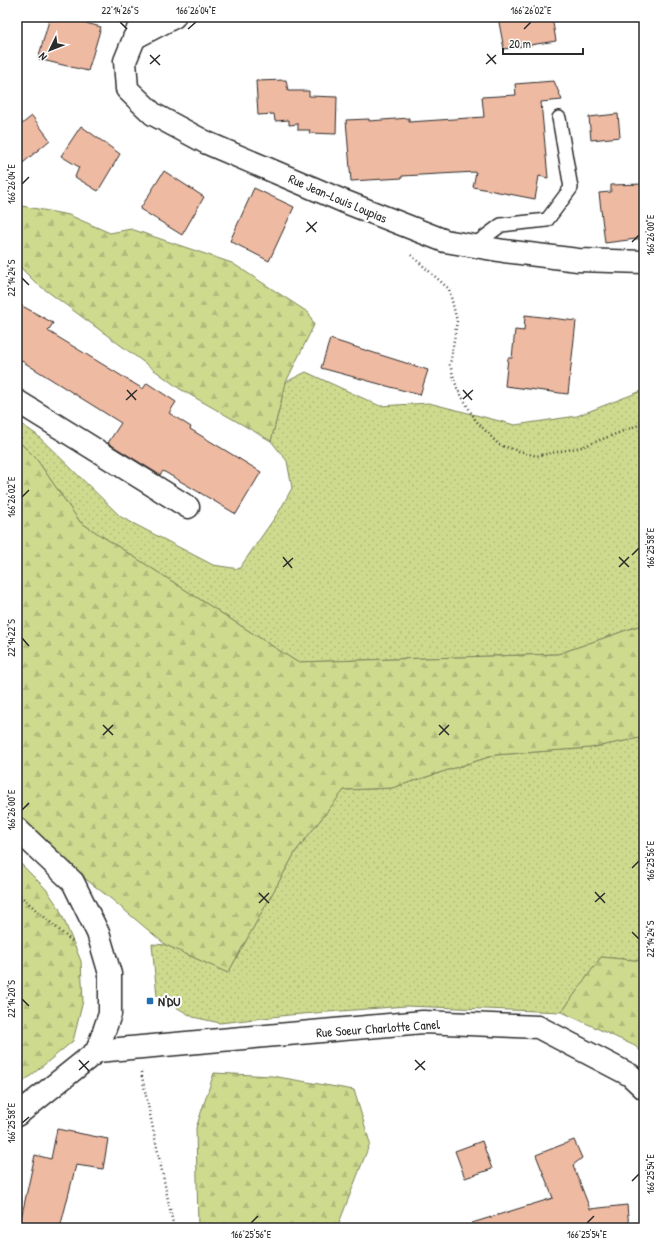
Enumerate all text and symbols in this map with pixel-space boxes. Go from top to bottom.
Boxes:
text: 22°14'26"S [102,4,139,17]
text: 166°26'04"E [176,4,217,17]
text: 166°26'02"E [511,4,552,17]
north arrow [30,30,70,70]
scale bar [503,30,583,56]
text: 20 m [509,35,531,52]
text: N [35,50,50,64]
text: 166°26'04"E [5,163,18,204]
street label: Rue Jean-Louis Loupias [286,169,390,227]
text: 166°26'00"E [644,214,657,255]
text: 22°14'24"S [5,259,18,296]
text: 166°26'02"E [5,476,18,517]
text: 166°25'58"E [644,527,657,568]
text: 22°14'22"S [5,619,18,657]
text: 166°26'00"E [5,789,18,830]
text: 166°25'56"E [644,840,657,881]
text: 22°14'24"S [644,920,657,957]
text: 22°14'20"S [5,980,18,1018]
place label: N'DU [158,992,180,1010]
marker: N'DU [145,996,155,1006]
street label: Rue Soeur Charlotte Canel [315,1015,441,1041]
text: 166°25'58"E [5,1102,18,1143]
text: 166°25'54"E [644,1153,657,1194]
text: 166°25'56"E [231,1228,272,1241]
text: 166°25'54"E [567,1228,608,1241]

